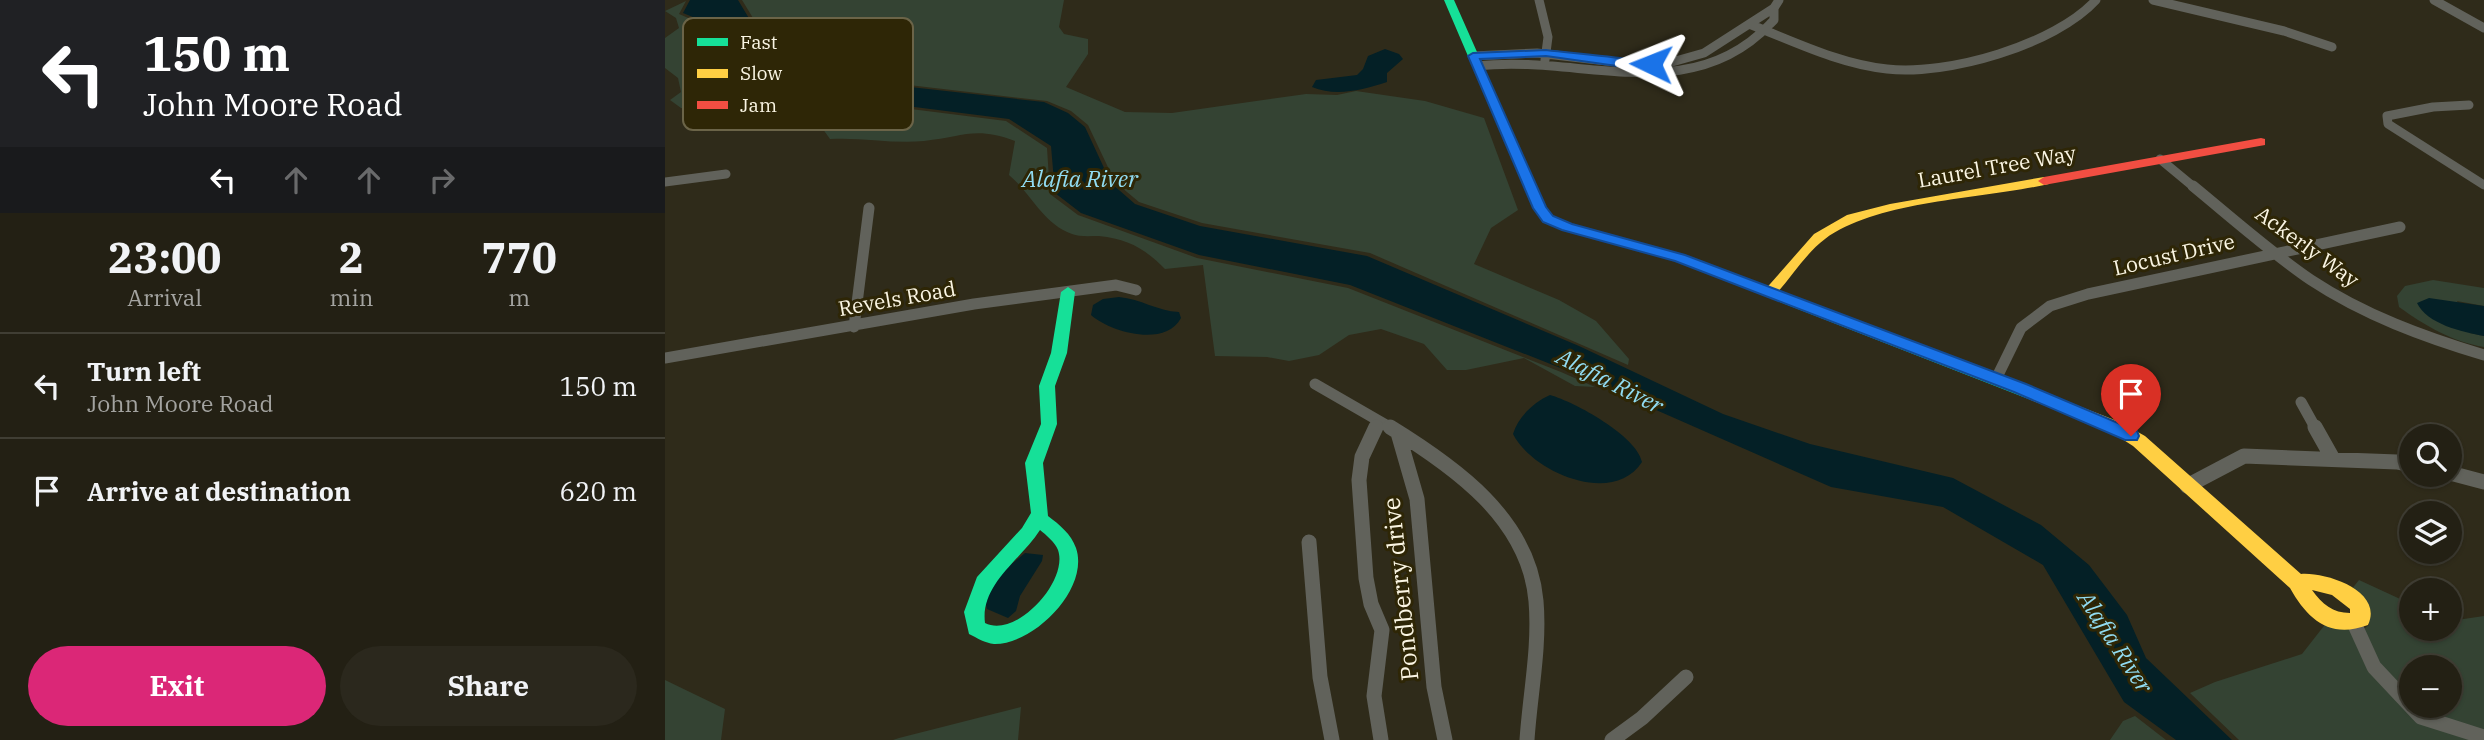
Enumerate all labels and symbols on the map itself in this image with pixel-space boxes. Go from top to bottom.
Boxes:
legend [683,18,913,130]
position arrow [1614,27,1688,101]
text: Fast [740,30,778,54]
text: Slow [740,61,782,85]
text: Jam [740,93,777,117]
street label: Laurel Tree Way [1916,138,2079,194]
water label: Alafia River [1020,163,1139,193]
street label: Ackerly Way [2250,199,2366,294]
street label: Locust Drive [2110,226,2237,282]
street label: Revels Road [836,274,958,322]
water label: Alafia River [1550,340,1670,420]
pin [2101,364,2161,436]
street label: Pondberry drive [1374,496,1426,682]
water label: Alafia River [2071,583,2161,699]

